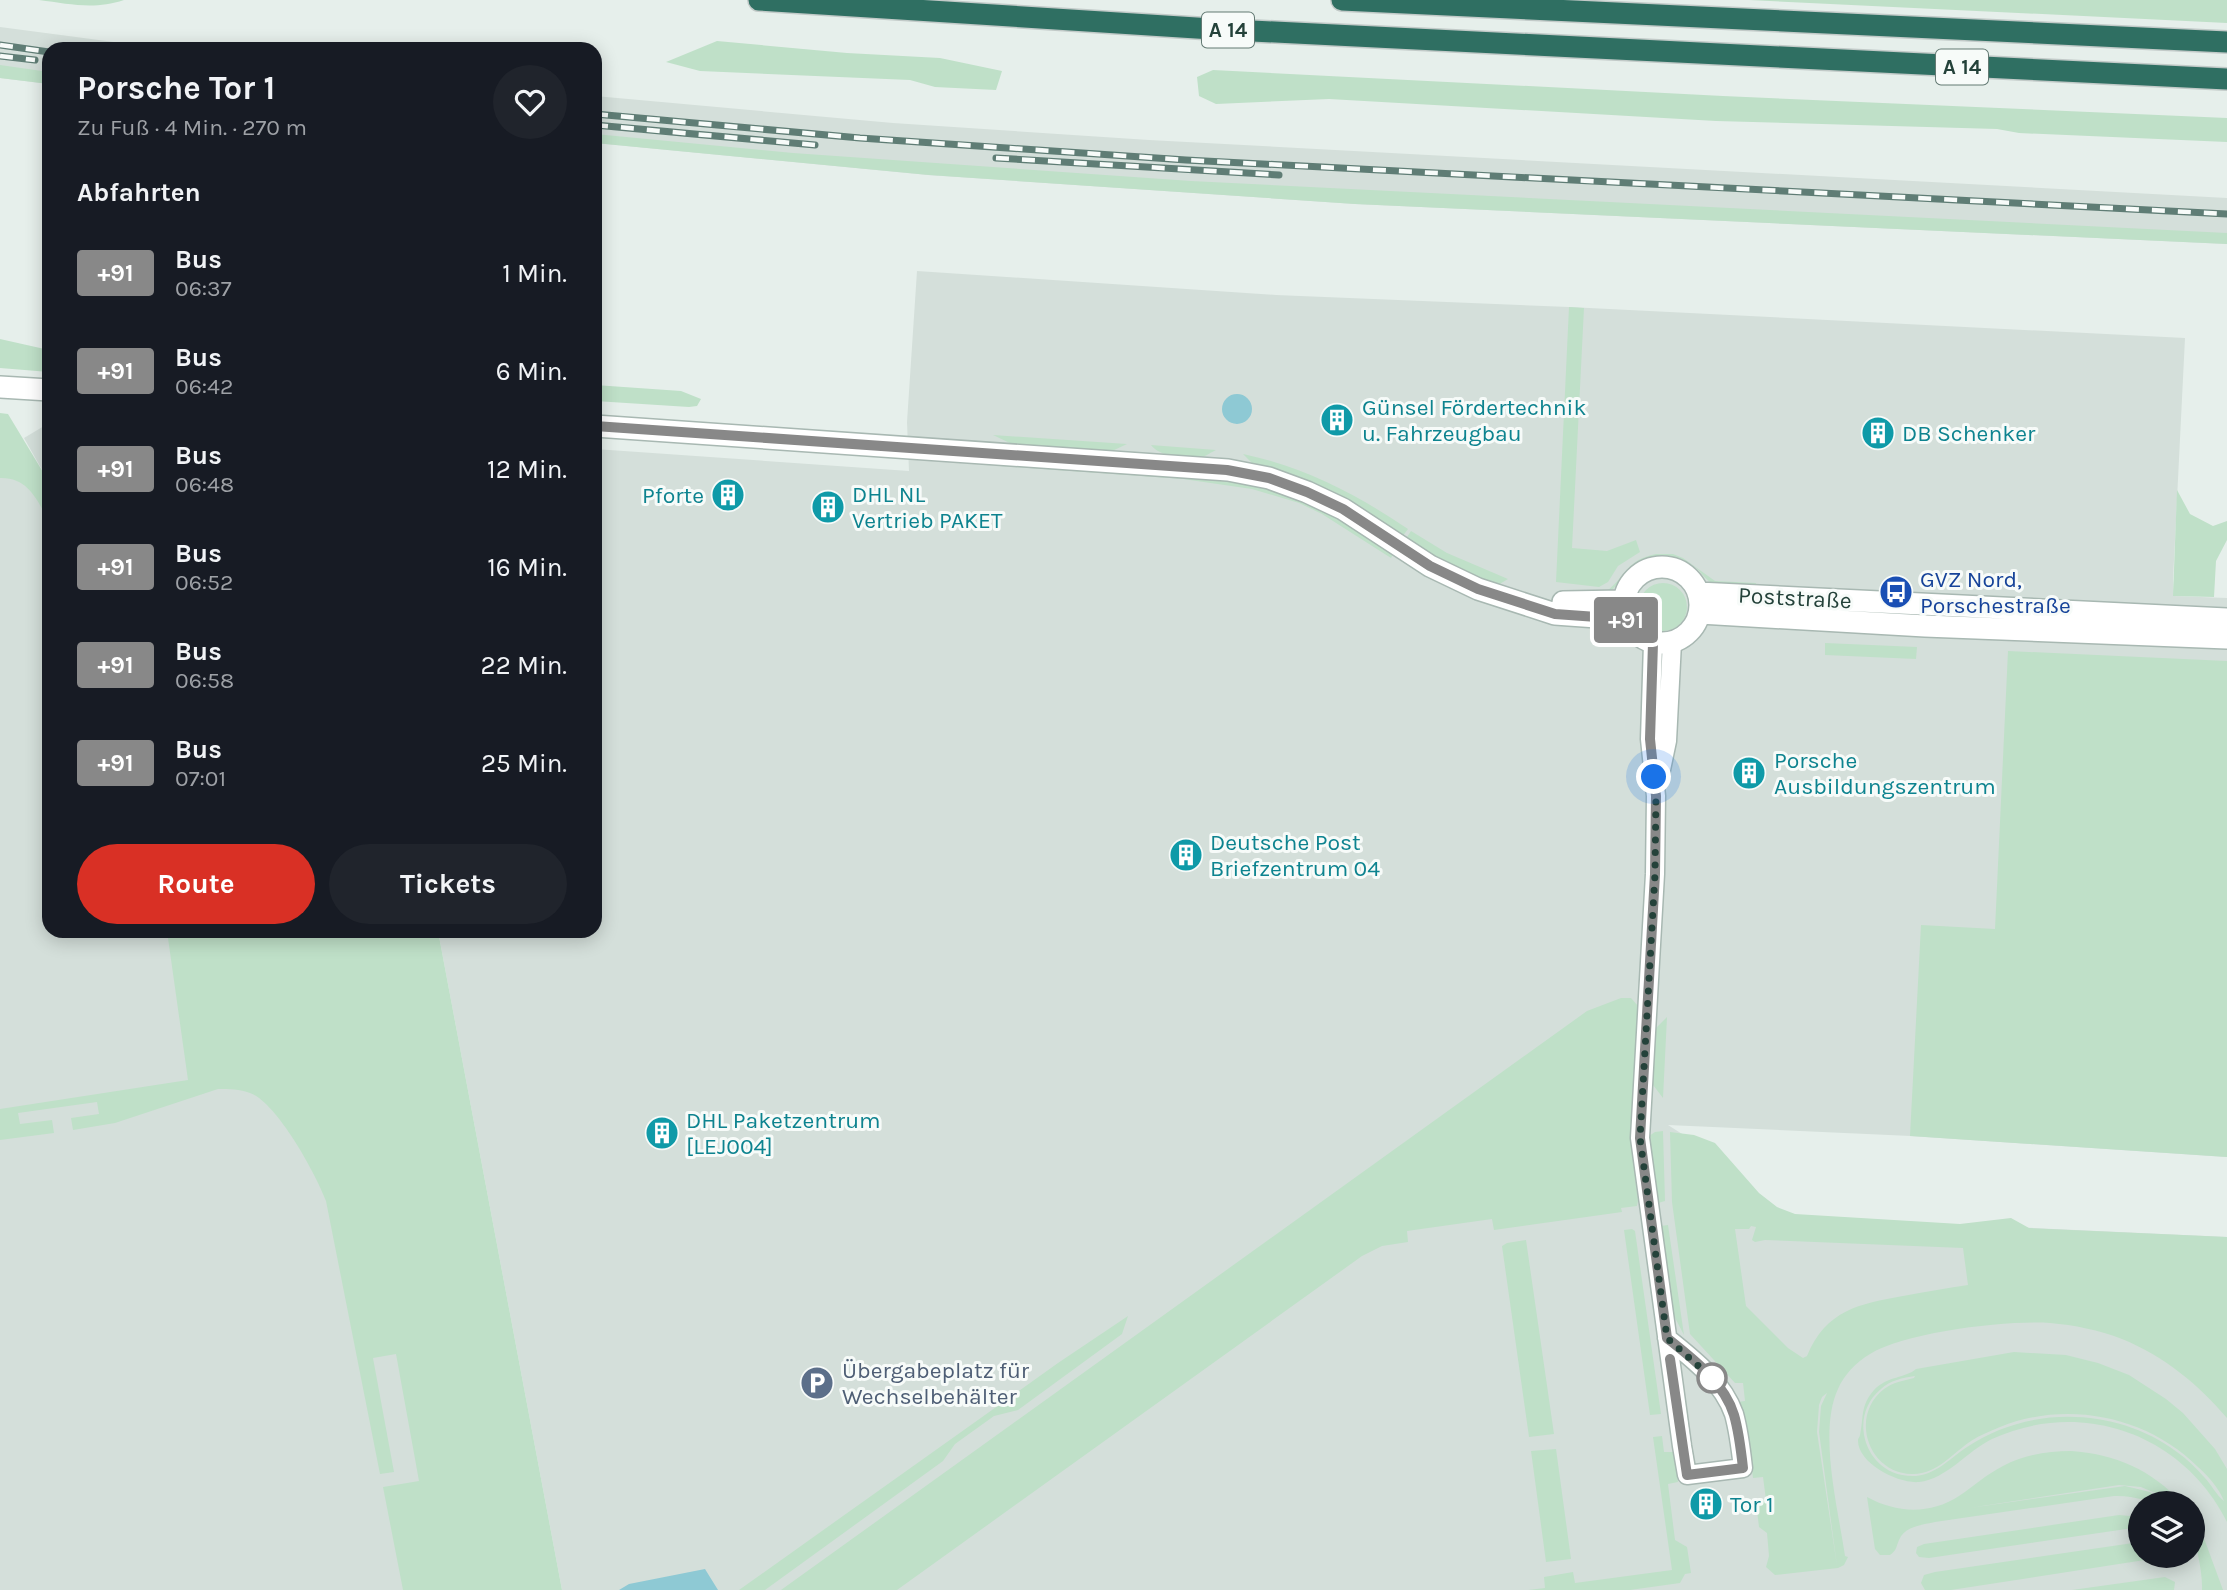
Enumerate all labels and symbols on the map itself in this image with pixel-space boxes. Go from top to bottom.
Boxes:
road number: A 14 [1202,12,1254,48]
road number: A 14 [1936,50,1988,84]
place label: Günsel Fördertechnik u. Fahrzeugbau [1362,394,1586,447]
building icon: Günsel Fördertechnik u. Fahrzeugbau [1318,401,1356,439]
building icon: DB Schenker [1859,414,1897,452]
place label: DB Schenker [1902,420,2036,447]
building icon: Pforte [709,476,747,514]
place label: DHL NL Vertrieb PAKET [852,481,1003,534]
place label: Pforte [642,482,704,509]
building icon: DHL NL Vertrieb PAKET [809,488,847,526]
place label: GVZ Nord, Porschestraße [1920,566,2071,619]
bus stop icon: GVZ Nord, Porschestraße [1877,573,1915,611]
street label: Poststraße [1738,582,1852,614]
line badge: +91 [1586,597,1666,643]
place label: Porsche Ausbildungszentrum [1774,747,1996,800]
building icon: Porsche Ausbildungszentrum [1730,754,1768,792]
your location [1636,759,1671,794]
place label: Deutsche Post Briefzentrum 04 [1210,829,1380,882]
building icon: Deutsche Post Briefzentrum 04 [1167,836,1205,874]
place label: DHL Paketzentrum [LEJ004] [686,1107,881,1160]
building icon: DHL Paketzentrum [LEJ004] [643,1114,681,1152]
place label: Übergabeplatz für Wechselbehälter [842,1357,1030,1410]
unlabelled marker [1697,1363,1727,1393]
parking icon: Übergabeplatz für Wechselbehälter [798,1364,836,1402]
building icon: Tor 1 [1687,1485,1725,1523]
place label: Tor 1 [1730,1491,1774,1518]

